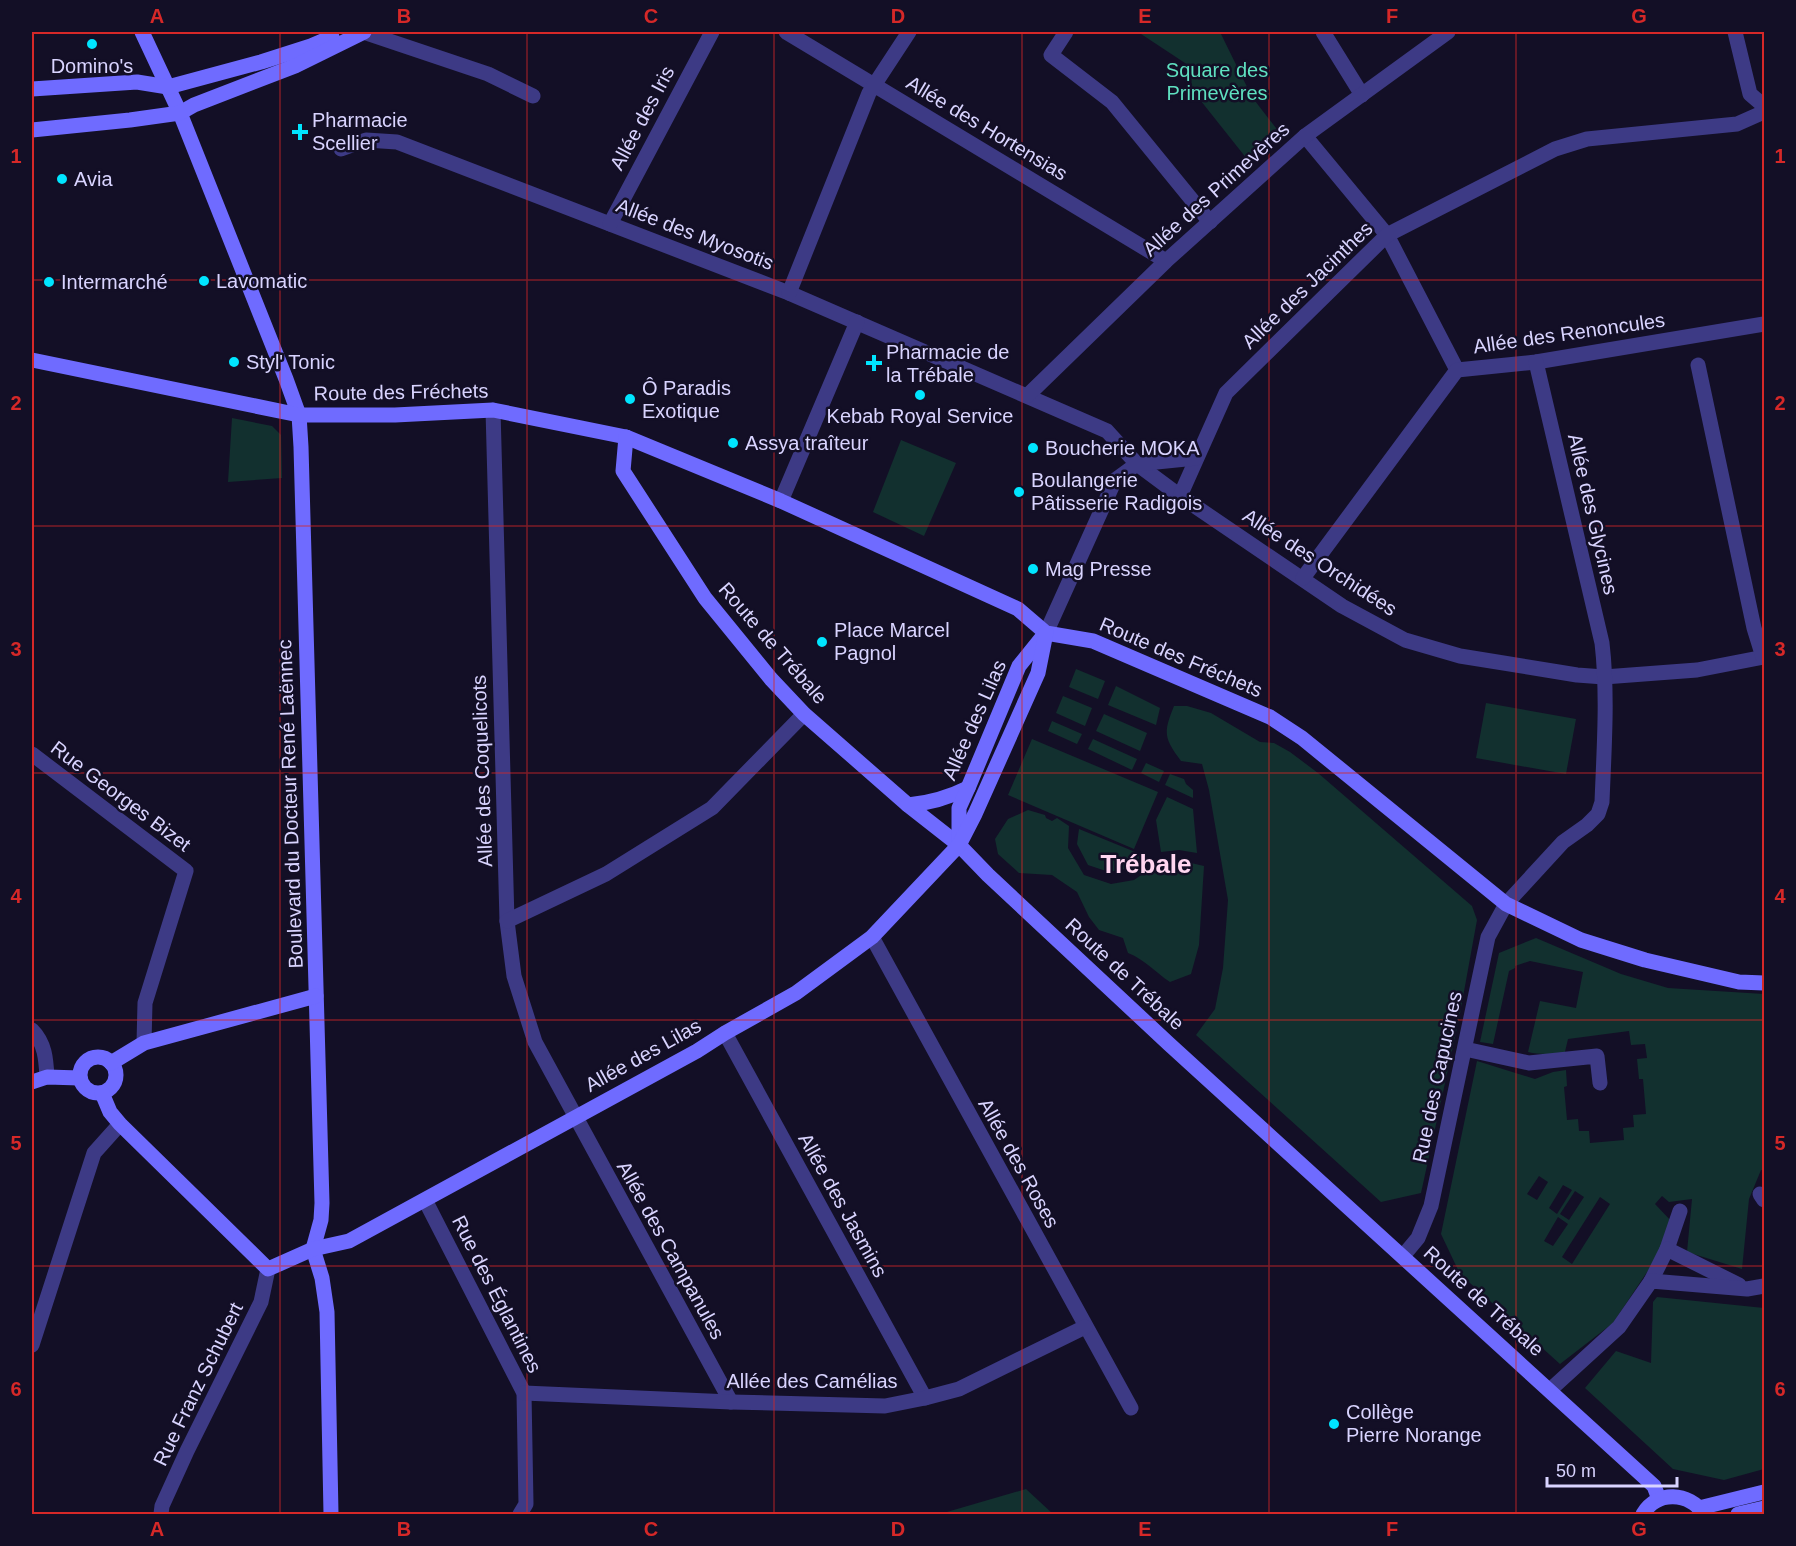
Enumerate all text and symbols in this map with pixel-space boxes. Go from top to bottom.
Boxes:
text: A [150,5,164,27]
text: B [397,5,411,27]
text: C [644,5,658,27]
text: D [891,5,905,27]
text: E [1138,5,1152,27]
text: F [1386,5,1398,27]
text: G [1631,5,1647,27]
marker: Domino's [85,37,99,51]
place label: Domino's [51,55,133,77]
park label: Square des Primevères [1166,59,1268,104]
street label: Allée des Iris [605,62,679,174]
street label: Allée des Hortensias [903,71,1071,185]
place label: Pharmacie Scellier [312,109,408,154]
street label: Allée des Primevères [1138,118,1294,260]
marker: Pharmacie Scellier [293,125,307,139]
text: 1 [10,145,22,167]
text: 1 [1774,145,1786,167]
place label: Avia [74,168,113,190]
marker: Avia [55,172,69,186]
street label: Allée des Myosotis [613,194,777,274]
street label: Allée des Jacinthes [1237,217,1377,353]
place label: Lavomatic [216,270,307,292]
place label: Intermarché [61,271,168,293]
marker: Lavomatic [197,274,211,288]
marker: Intermarché [42,275,56,289]
street label: Allée des Renoncules [1472,309,1666,357]
place label: Pharmacie de la Trébale [886,341,1009,386]
place label: Styl' Tonic [246,351,335,373]
marker: Styl' Tonic [227,355,241,369]
marker: Pharmacie de la Trébale [867,356,881,370]
place label: Ô Paradis Exotique [642,377,731,422]
street label: Route des Fréchets [314,379,488,405]
marker: Kebab Royal Service [913,388,927,402]
text: 2 [10,392,22,414]
marker: Ô Paradis Exotique [623,392,637,406]
text: 2 [1774,392,1786,414]
place label: Kebab Royal Service [827,405,1013,427]
street label: Allée des Glycines [1564,431,1622,597]
place label: Assya traîteur [745,432,869,454]
marker: Assya traîteur [726,436,740,450]
place label: Boucherie MOKA [1045,437,1200,459]
marker: Boucherie MOKA [1026,441,1040,455]
place label: Boulangerie Pâtisserie Radigois [1031,469,1202,514]
marker: Boulangerie Pâtisserie Radigois [1012,485,1026,499]
street label: Allée des Orchidées [1239,504,1401,620]
place label: Mag Presse [1045,558,1152,580]
marker: Mag Presse [1026,562,1040,576]
street label: Route de Trébale [714,578,832,708]
street label: Route des Fréchets [1096,613,1266,701]
place label: Place Marcel Pagnol [834,619,950,664]
marker: Place Marcel Pagnol [815,635,829,649]
text: 3 [10,638,22,660]
text: 3 [1774,638,1786,660]
street label: Boulevard du Docteur René Laënnec [273,639,307,969]
street label: Allée des Lilas [938,657,1010,783]
street label: Allée des Coquelicots [468,675,496,867]
street label: Rue Georges Bizet [47,736,195,856]
district label: Trébale [1100,849,1192,879]
text: 4 [10,885,22,907]
text: 4 [1774,885,1786,907]
street label: Route de Trébale [1061,914,1189,1034]
street label: Rue des Capucines [1408,989,1466,1165]
street label: Allée des Lilas [581,1014,705,1096]
street label: Allée des Roses [974,1094,1064,1232]
street label: Allée des Jasmins [794,1129,892,1281]
text: 5 [10,1132,22,1154]
text: 5 [1774,1132,1786,1154]
street label: Allée des Campanules [613,1157,729,1343]
street label: Rue des Églantines [448,1212,546,1376]
street label: Route de Trébale [1420,1241,1548,1361]
street label: Rue Franz Schubert [149,1298,247,1469]
street label: Allée des Camélias [726,1370,898,1392]
text: 6 [10,1378,22,1400]
text: 6 [1774,1378,1786,1400]
place label: Collège Pierre Norange [1346,1401,1482,1446]
marker: Collège Pierre Norange [1327,1417,1341,1431]
scale bar [1547,1450,1678,1488]
text: 50 m [1556,1461,1596,1481]
text: A [150,1518,164,1540]
text: B [397,1518,411,1540]
text: C [644,1518,658,1540]
text: D [891,1518,905,1540]
text: E [1138,1518,1152,1540]
text: F [1386,1518,1398,1540]
text: G [1631,1518,1647,1540]

